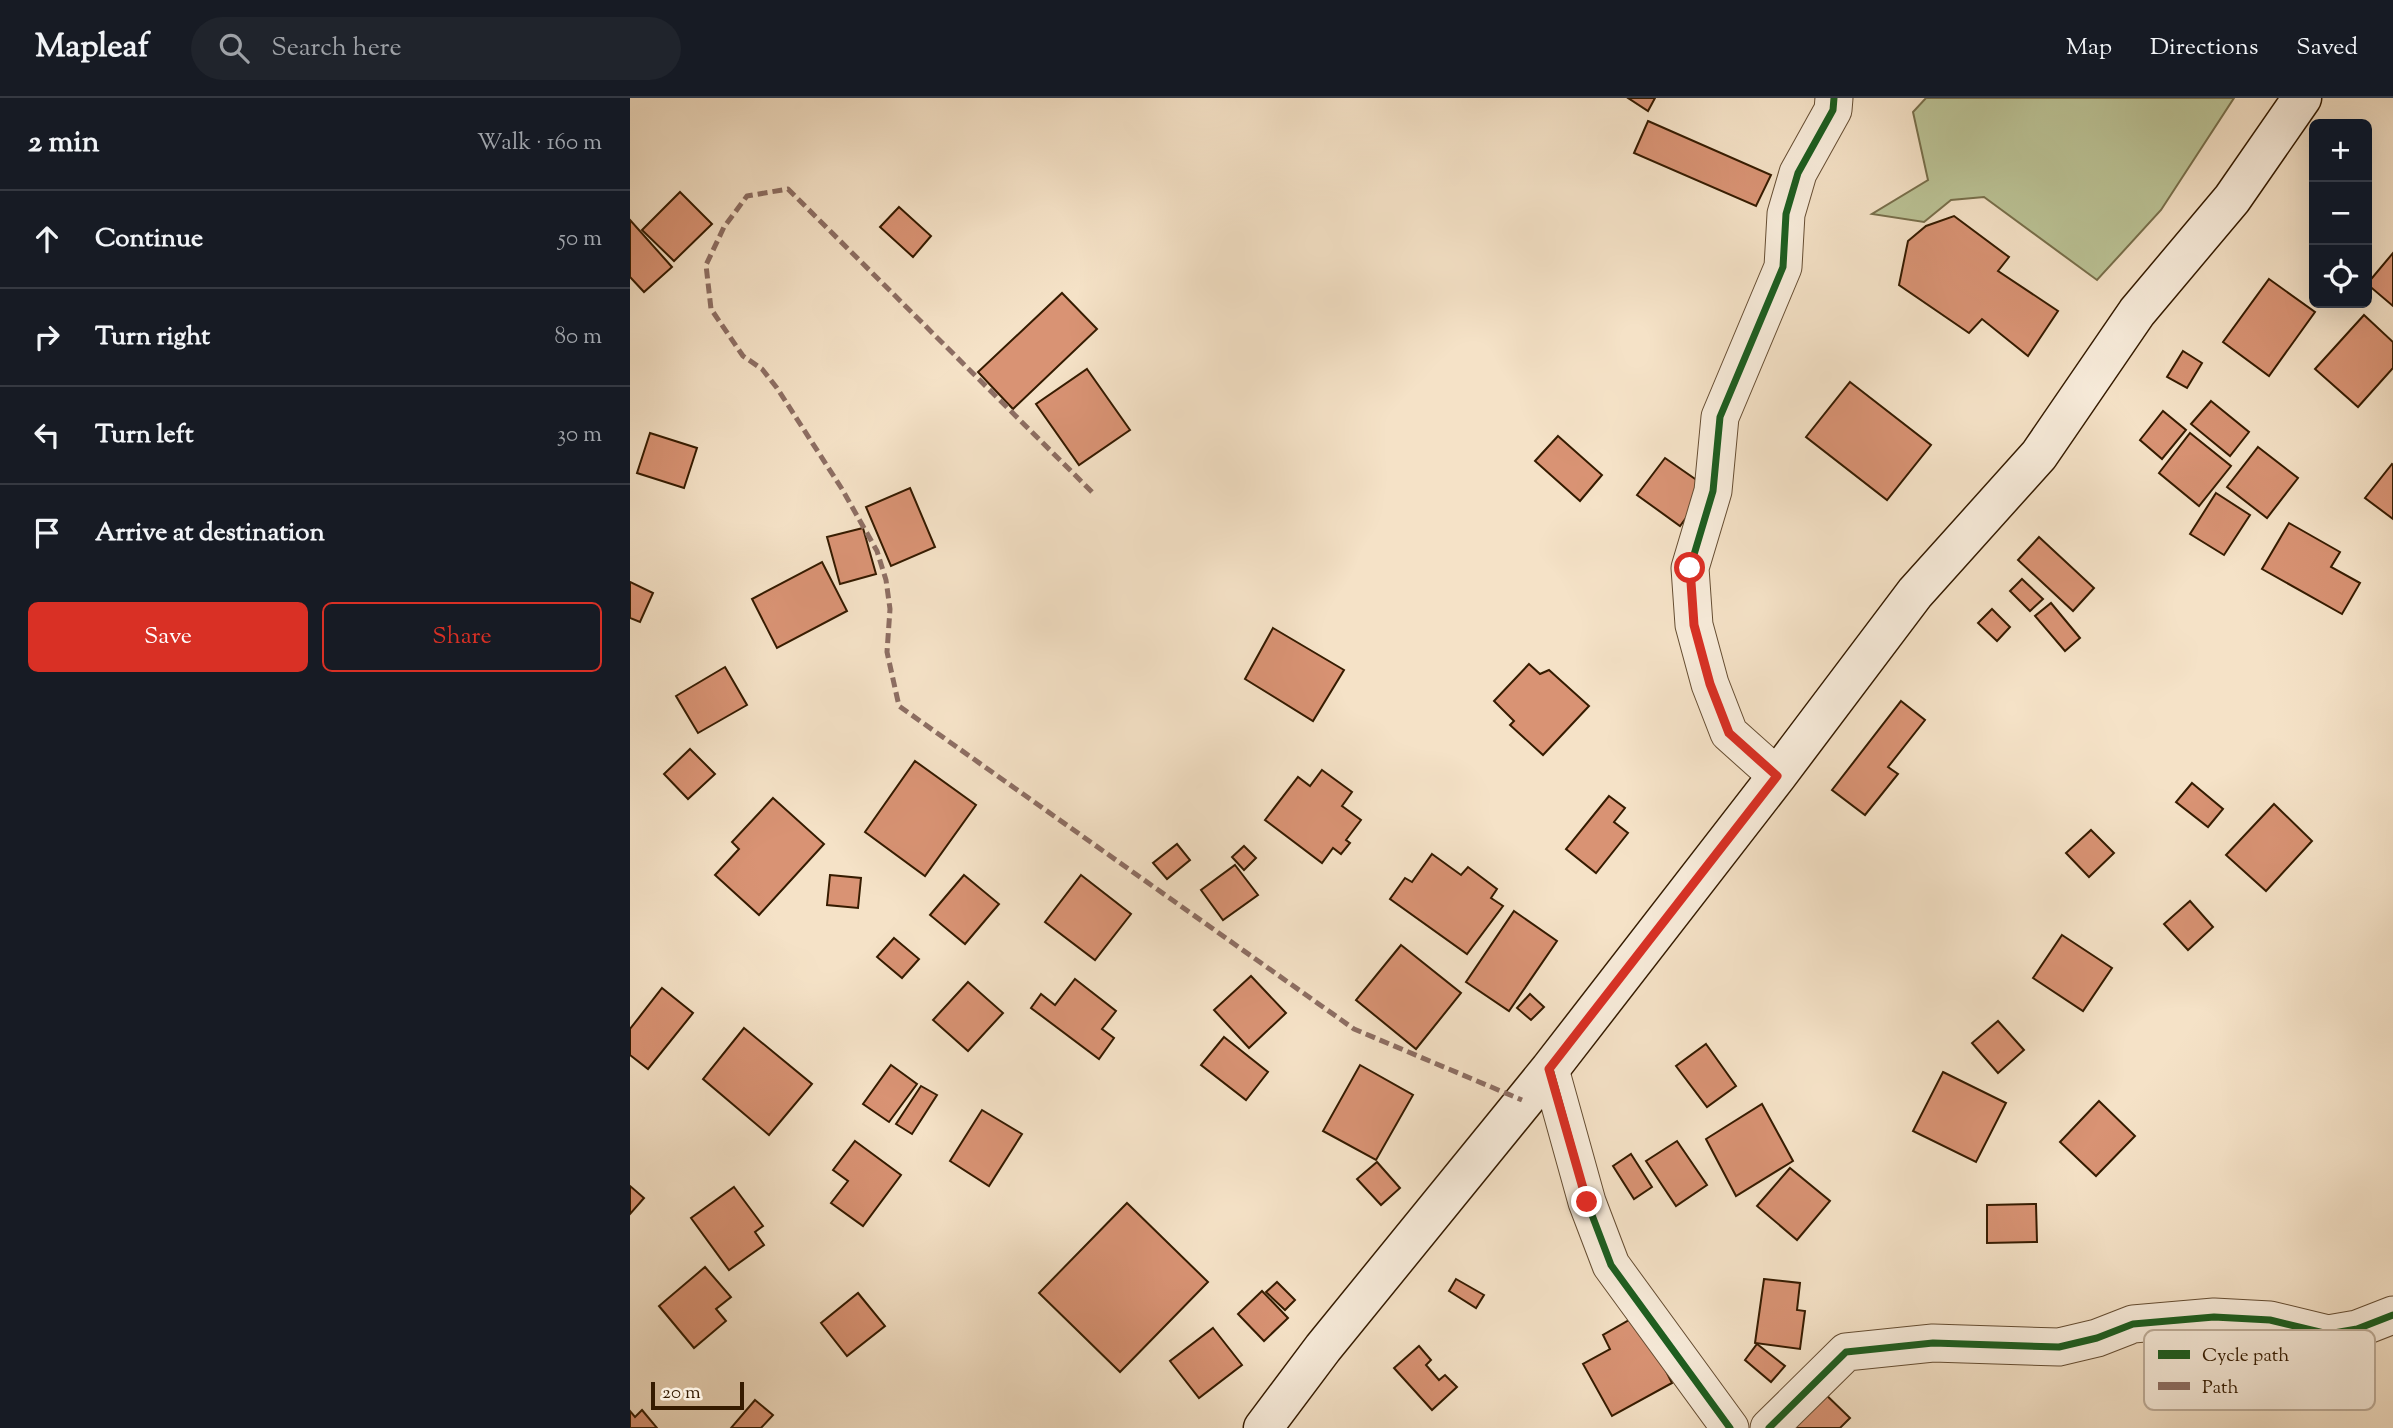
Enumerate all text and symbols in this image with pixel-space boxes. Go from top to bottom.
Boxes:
search box [191,17,681,80]
text: Mapleaf [35,24,149,72]
icon: search [215,29,253,67]
text: Search here [271,30,402,67]
text: Map [2066,31,2112,65]
text: Directions [2150,31,2258,65]
text: Saved [2296,31,2358,65]
map controls [2309,119,2372,308]
button: + [2309,119,2372,182]
text: 2 min [28,122,100,165]
text: Walk · 160 m [477,127,602,160]
button: − [2309,182,2372,245]
icon: ahead [28,220,66,258]
text: Continue [95,221,203,258]
text: 50 m [558,223,602,256]
button: locate [2309,245,2372,308]
icon: right [28,318,66,356]
text: Turn right [95,319,210,356]
text: 80 m [554,321,602,354]
icon: left [28,416,66,454]
text: Turn left [95,417,194,454]
text: 30 m [557,419,602,452]
icon: arrive [28,514,66,552]
text: Arrive at destination [95,515,325,552]
route start [1674,552,1705,583]
button: Save [28,602,308,672]
button: Share [322,602,602,672]
route end [1571,1186,1602,1217]
legend [2144,1330,2375,1410]
text: Cycle path [2202,1343,2289,1370]
text: Path [2202,1375,2239,1402]
scale bar [651,1379,744,1411]
text: 20 m [662,1380,701,1407]

